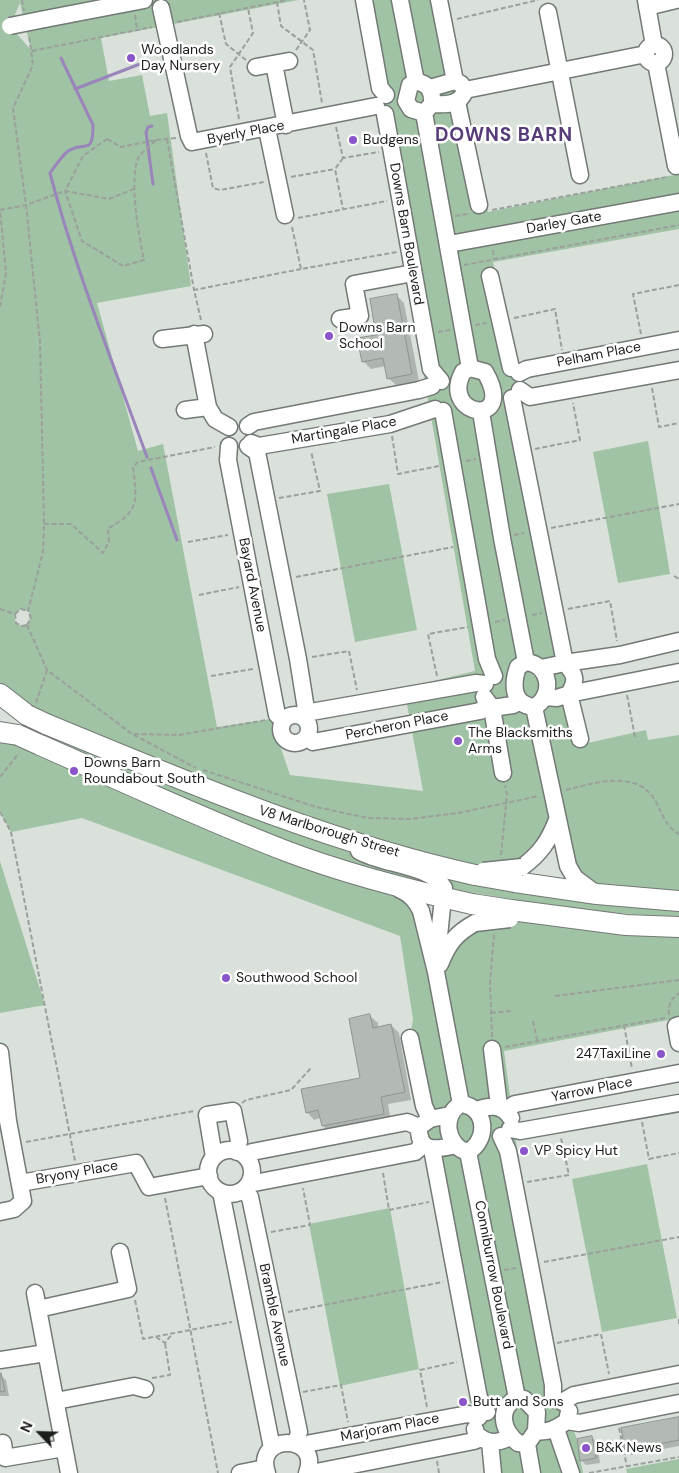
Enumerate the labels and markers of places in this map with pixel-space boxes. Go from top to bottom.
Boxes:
place label: Woodlands Day Nursery [141,42,220,74]
marker: Woodlands Day Nursery [125,52,137,64]
place label: Budgens [363,132,419,148]
marker: Budgens [347,134,359,146]
place label: Downs Barn School [339,320,415,352]
marker: Downs Barn School [323,330,335,342]
place label: The Blacksmiths Arms [468,725,573,758]
marker: The Blacksmiths Arms [452,735,464,747]
place label: Downs Barn Roundabout South [84,755,205,788]
marker: Downs Barn Roundabout South [68,765,80,777]
place label: Southwood School [236,970,357,986]
marker: Southwood School [220,972,232,984]
place label: 247TaxiLine [576,1046,651,1062]
marker: 247TaxiLine [655,1048,667,1060]
place label: VP Spicy Hut [534,1143,618,1159]
marker: VP Spicy Hut [518,1145,530,1157]
place label: Butt and Sons [473,1394,564,1410]
marker: Butt and Sons [457,1396,469,1408]
place label: B&K News [596,1440,662,1456]
marker: B&K News [580,1442,592,1454]

